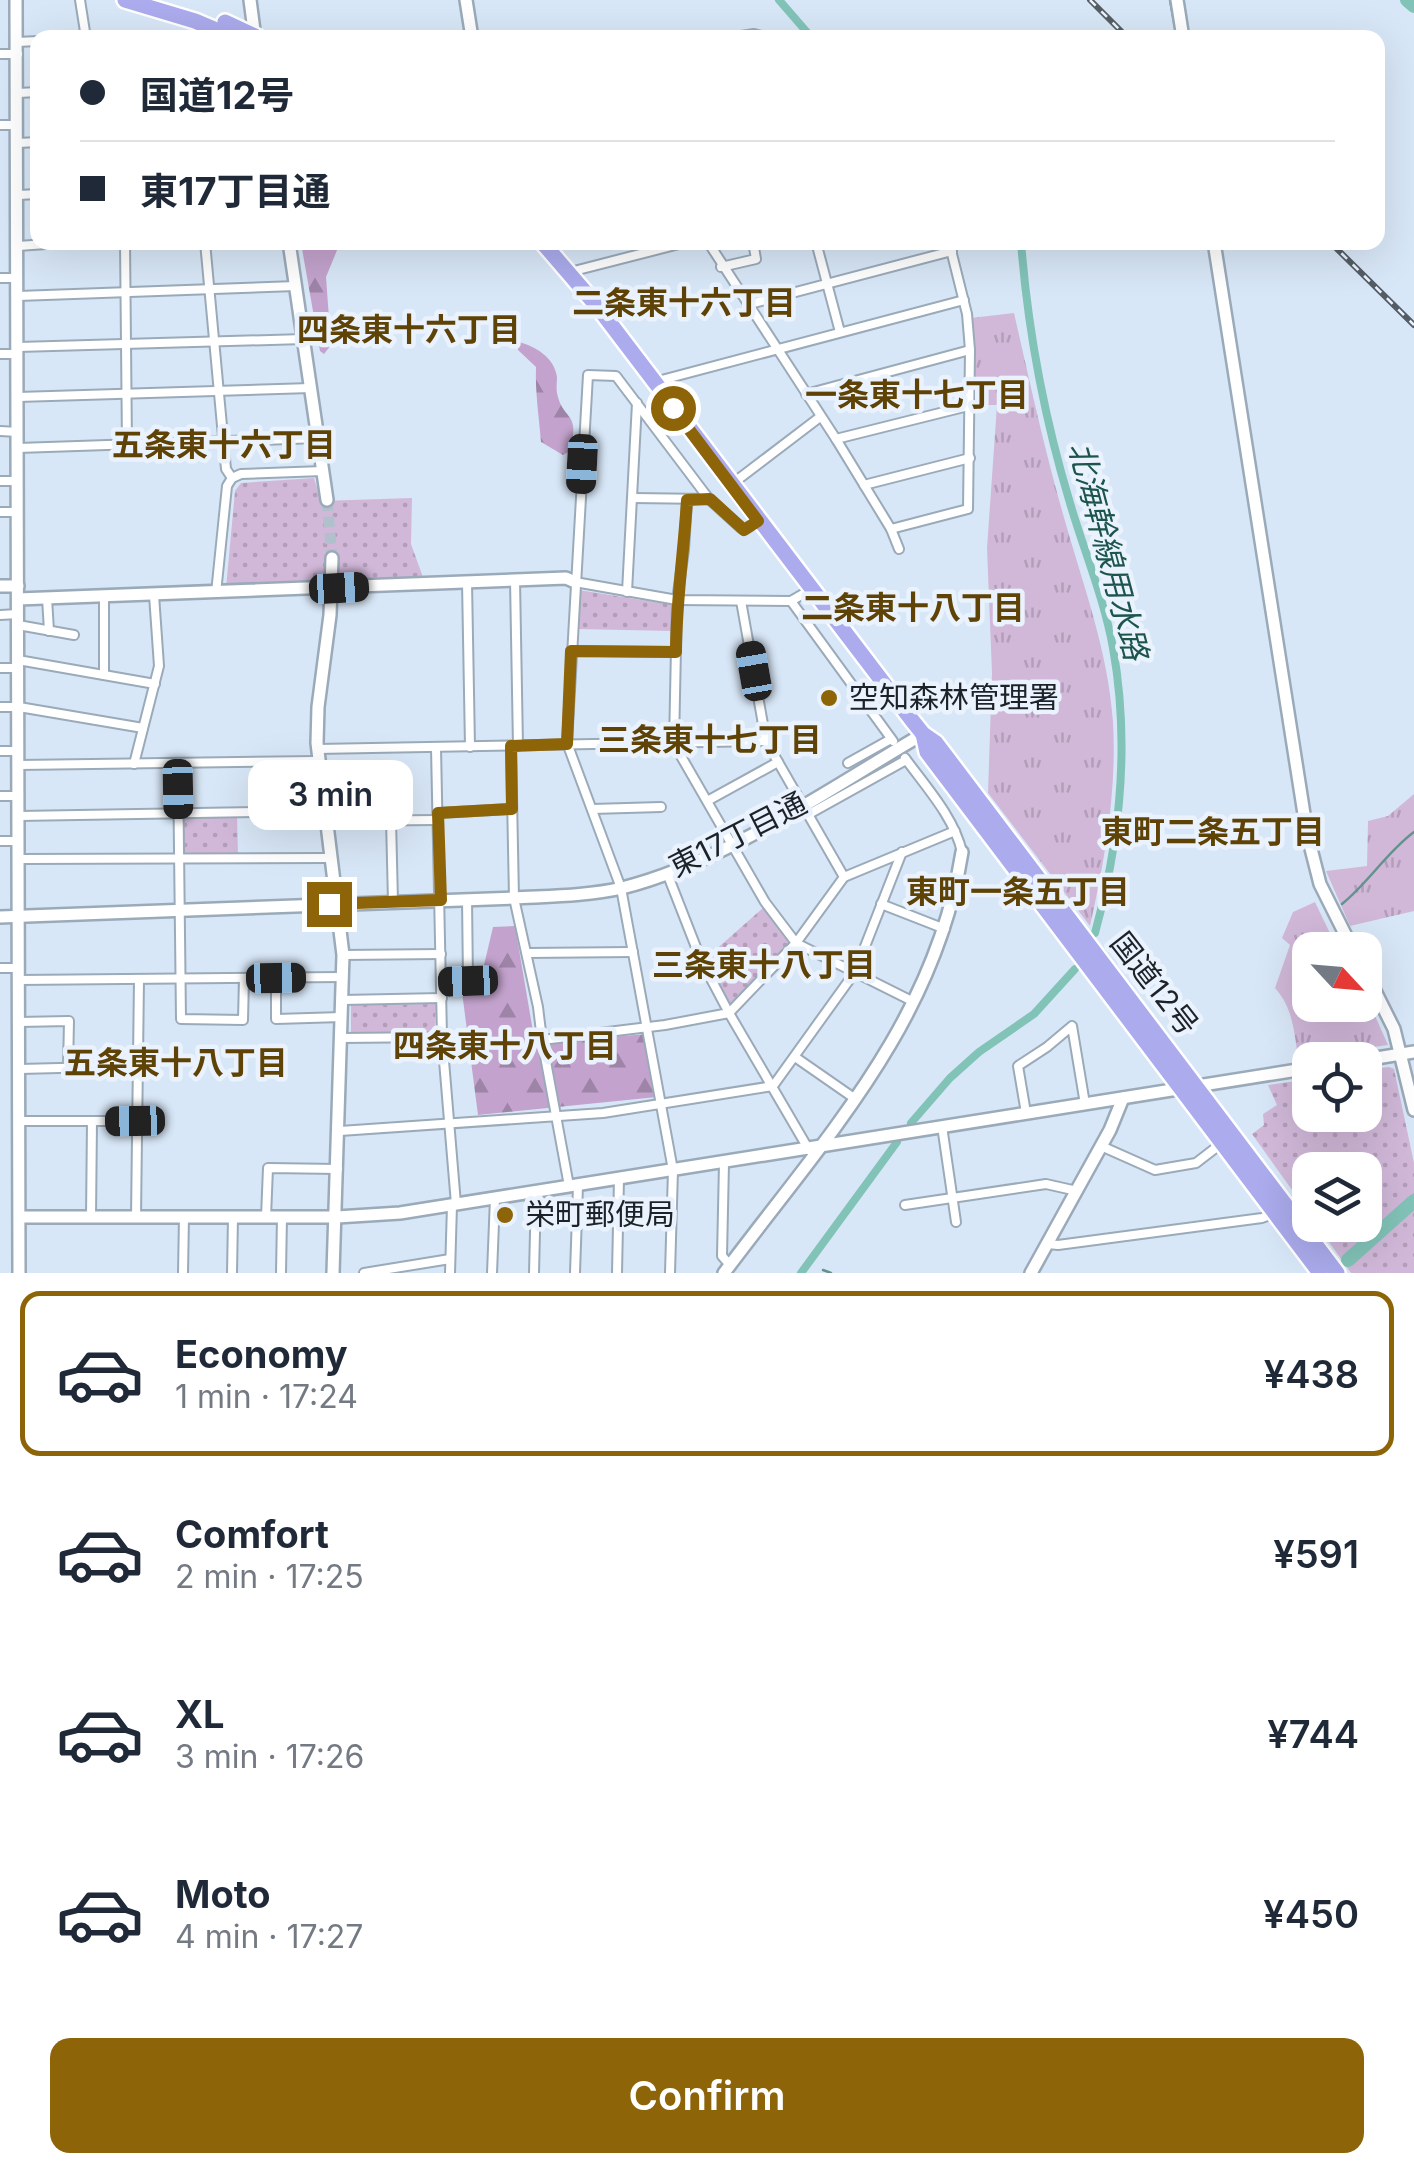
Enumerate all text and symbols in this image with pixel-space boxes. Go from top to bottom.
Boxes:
text: 国道12号 [140,72,294,118]
text: 東17丁目通 [140,168,330,214]
district label: 二条東十六丁目 [572,283,796,322]
district label: 四条東十六丁目 [297,310,521,349]
district label: 一条東十七丁目 [805,375,1029,414]
route start [651,386,696,431]
district label: 五条東十六丁目 [112,425,336,464]
car [565,433,599,495]
water label: 北海幹線用水路 [1061,438,1157,667]
car [308,571,370,605]
district label: 二条東十八丁目 [801,588,1025,627]
car [734,639,774,703]
place label: 空知森林管理署 [849,679,1059,715]
marker: 空知森林管理署 [818,687,840,709]
district label: 三条東十七丁目 [598,720,822,759]
car [162,759,194,819]
callout: 3 min [246,759,412,829]
text: 3 min [288,775,373,814]
street label: 東17丁目通 [663,784,812,884]
district label: 東町二条五丁目 [1101,812,1325,851]
district label: 東町一条五丁目 [906,872,1130,911]
route end [307,882,352,927]
street label: 国道12号 [1104,925,1206,1042]
north arrow [1292,932,1382,1022]
map controls [1292,932,1382,1242]
district label: 三条東十八丁目 [652,945,876,984]
car [246,962,306,994]
car [437,965,499,997]
district label: 四条東十八丁目 [393,1026,617,1065]
button: locate [1292,1042,1382,1132]
district label: 五条東十八丁目 [64,1043,288,1082]
car [105,1105,165,1137]
button: layers [1292,1152,1382,1242]
place label: 栄町郵便局 [525,1196,675,1232]
marker: 栄町郵便局 [494,1204,516,1226]
icon: car [55,1329,145,1419]
text: Economy [175,1331,348,1377]
text: ¥438 [1264,1351,1359,1397]
text: 1 min · 17:24 [175,1377,358,1416]
icon: car [55,1509,145,1599]
text: Comfort [175,1511,329,1557]
text: ¥591 [1273,1531,1359,1577]
text: 2 min · 17:25 [175,1557,364,1596]
icon: car [55,1689,145,1779]
text: XL [175,1691,225,1737]
text: ¥744 [1267,1711,1359,1757]
text: 3 min · 17:26 [175,1737,364,1776]
icon: car [55,1869,145,1959]
text: Moto [175,1871,271,1917]
text: ¥450 [1263,1891,1359,1937]
text: 4 min · 17:27 [175,1917,363,1956]
button: Confirm [50,2038,1364,2153]

